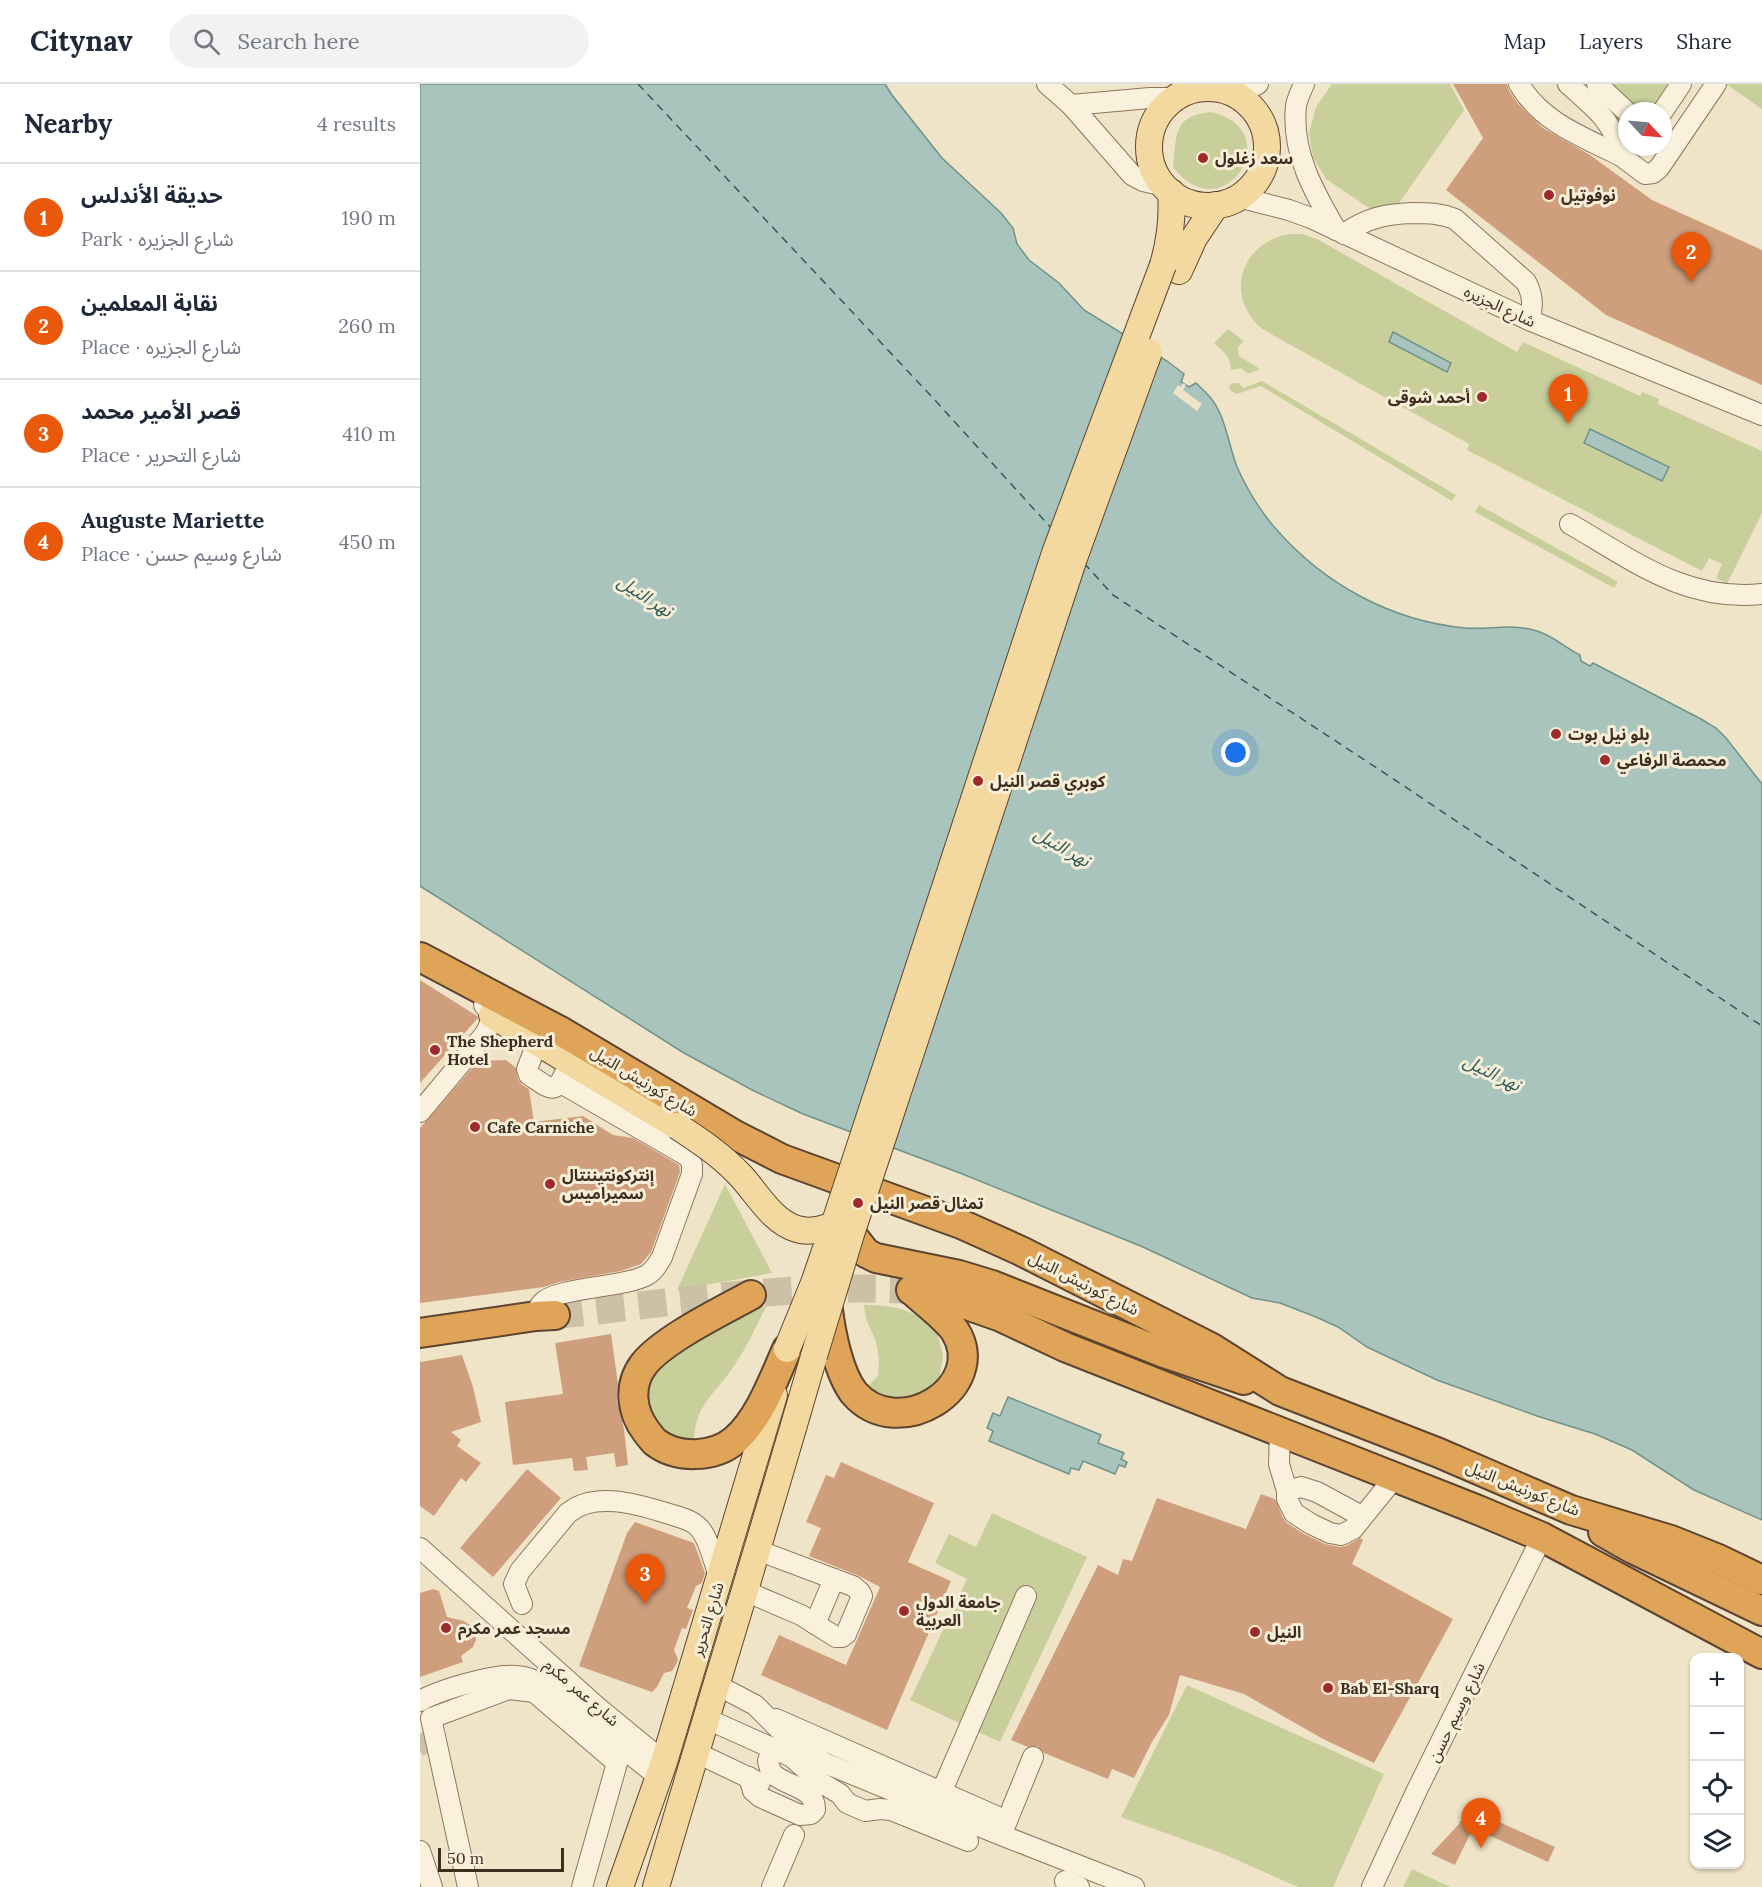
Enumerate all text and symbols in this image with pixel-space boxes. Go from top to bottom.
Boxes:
search box [169,14,589,68]
text: Citynav [30,23,133,59]
icon: search [190,25,223,58]
text: Search here [238,27,360,55]
text: Map [1503,28,1546,55]
text: Layers [1579,28,1643,55]
text: Share [1676,28,1732,55]
north arrow [1618,102,1672,156]
text: Nearby [24,107,112,140]
text: 4 results [317,111,396,136]
place label: سعد زغلول [1215,148,1293,168]
marker: سعد زغلول [1196,151,1210,165]
text: حديقة الأندلس [81,181,223,209]
place label: نوفوتيل [1561,185,1616,205]
marker: نوفوتيل [1542,188,1556,202]
text: 1 [39,205,48,230]
text: 190 m [342,205,396,230]
text: Park · شارع الجزيره [81,226,234,251]
pin: 2 [1672,232,1710,282]
street label: شارع الجزيره [1460,281,1539,334]
text: نقابة المعلمين [81,289,218,317]
text: 2 [38,313,49,338]
text: 260 m [338,313,396,338]
text: Place · شارع الجزيره [81,334,241,359]
pin: 1 [1548,374,1588,424]
place label: أحمد شوقى [1388,387,1470,407]
marker: أحمد شوقى [1475,390,1489,404]
text: قصر الأمير محمد [81,397,241,425]
text: 3 [38,421,49,446]
text: 410 m [342,421,396,446]
text: Place · شارع التحرير [81,442,241,467]
text: Auguste Mariette [81,506,264,534]
text: 4 [38,529,49,554]
text: 450 m [339,529,396,554]
text: Place · شارع وسيم حسن [81,541,282,566]
water label: نهر النيل [614,569,679,623]
place label: بلو نيل بوت [1568,724,1650,744]
marker: بلو نيل بوت [1549,727,1563,741]
your location [1221,738,1250,767]
place label: محمصة الرفاعي [1617,750,1727,774]
marker: محمصة الرفاعي [1598,753,1612,767]
place label: كوبري قصر النيل [990,771,1106,795]
marker: كوبري قصر النيل [971,774,985,788]
water label: نهر النيل [1030,821,1096,873]
place label: The Shepherd Hotel [447,1031,554,1069]
street label: شارع كورنيش النيل [586,1041,701,1123]
marker: The Shepherd Hotel [428,1043,442,1057]
water label: نهر النيل [1460,1049,1526,1097]
place label: Cafe Carniche [487,1117,595,1137]
marker: Cafe Carniche [468,1120,482,1134]
place label: إنتركونتيننتال سميراميس [562,1165,654,1203]
marker: إنتركونتيننتال سميراميس [543,1177,557,1191]
place label: تمثال قصر النيل [870,1193,984,1213]
marker: تمثال قصر النيل [851,1196,865,1210]
street label: شارع كورنيش النيل [1024,1247,1142,1322]
street label: شارع كورنيش النيل [1462,1456,1583,1523]
pin: 3 [626,1554,664,1604]
street label: شارع التحرير [686,1579,731,1660]
place label: جامعة الدول العربية [916,1592,1000,1630]
marker: جامعة الدول العربية [897,1604,911,1618]
place label: مسجد عمر مكرم [458,1618,571,1640]
marker: مسجد عمر مكرم [439,1621,453,1635]
place label: النيل [1267,1622,1301,1642]
marker: النيل [1248,1625,1262,1639]
map controls [1690,1653,1744,1869]
button: + [1690,1653,1744,1707]
street label: شارع عمر مكرم [538,1654,624,1732]
street label: شارع وسيم حسن [1423,1659,1492,1767]
place label: Bab El-Sharq [1340,1678,1440,1698]
marker: Bab El-Sharq [1321,1681,1335,1695]
button: − [1690,1707,1744,1761]
button: locate [1690,1761,1744,1815]
pin: 4 [1462,1798,1500,1848]
button: layers [1690,1815,1744,1869]
scale bar [438,1845,564,1872]
text: 50 m [447,1848,484,1868]

